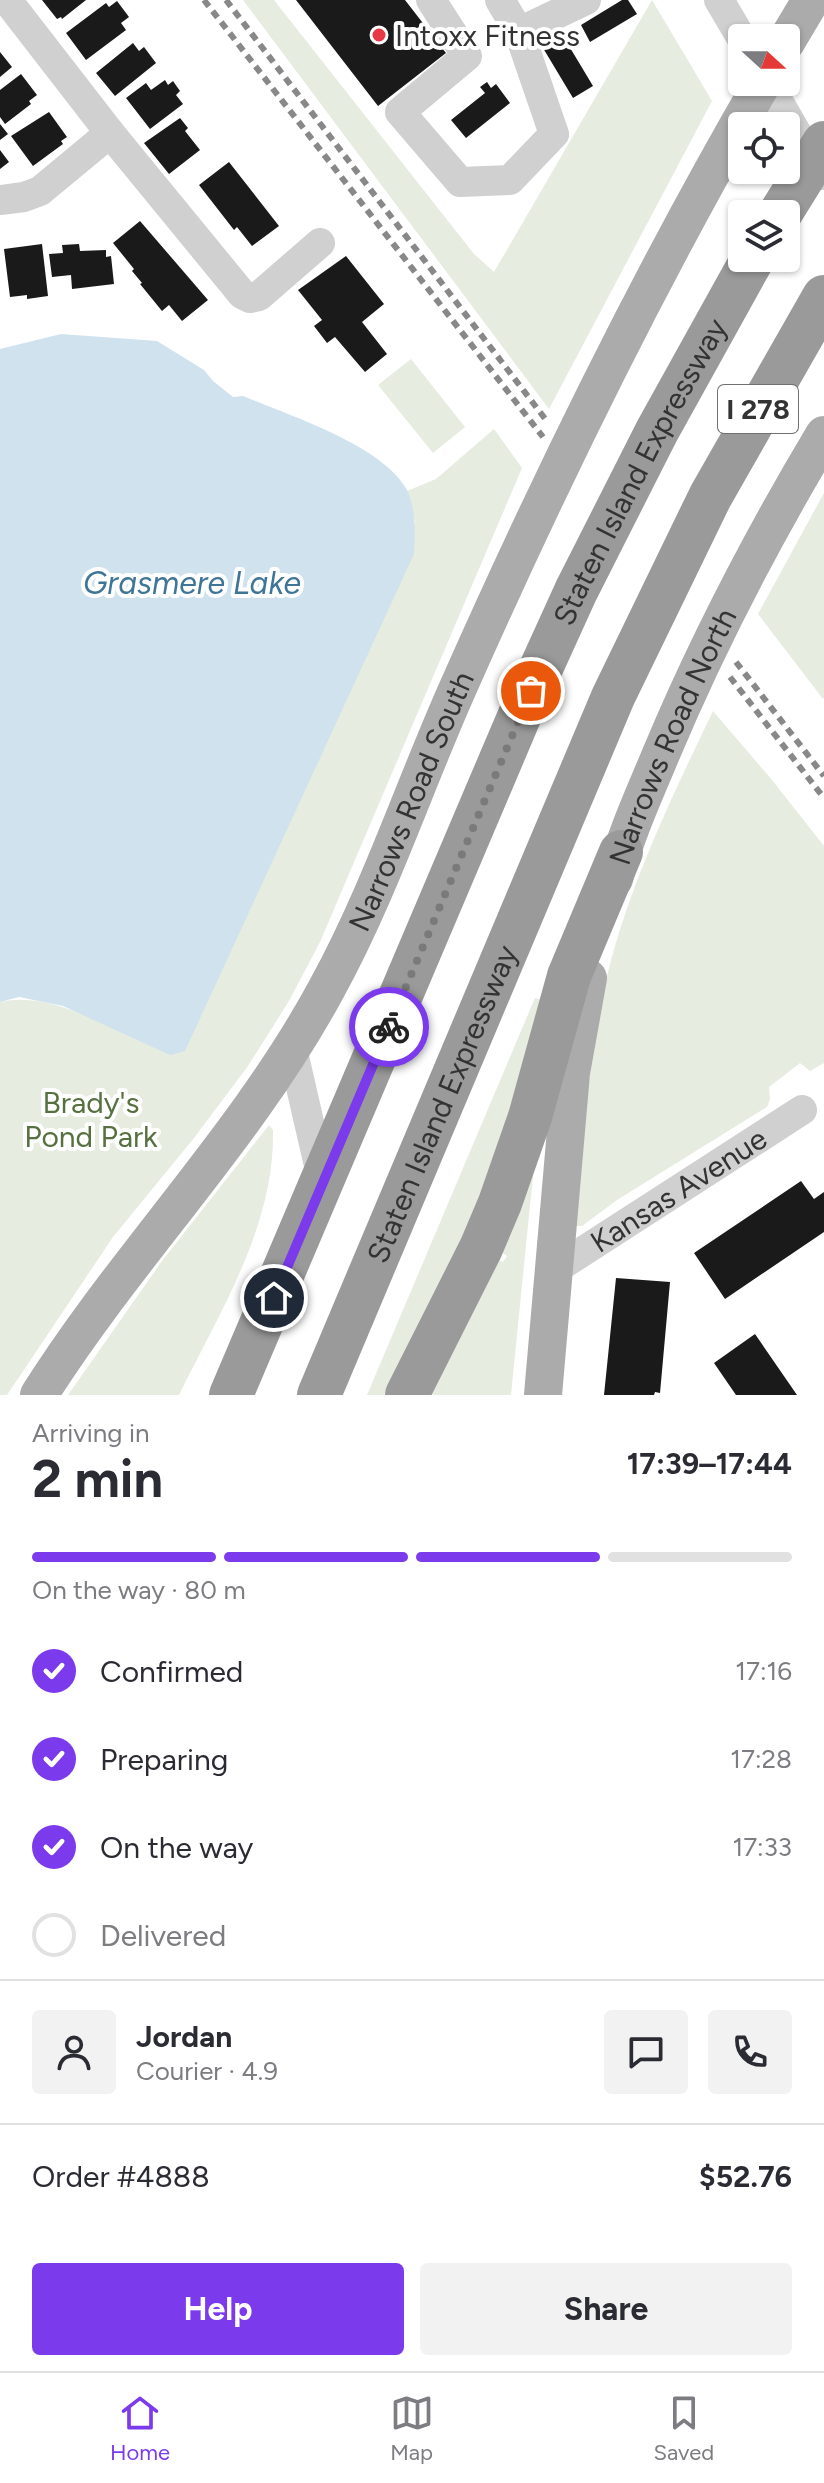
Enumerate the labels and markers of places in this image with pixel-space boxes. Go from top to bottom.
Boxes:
place label: Intoxx Fitness [395,17,580,54]
marker: Intoxx Fitness [370,26,388,44]
pin [497,657,565,725]
pin [240,1264,308,1332]

